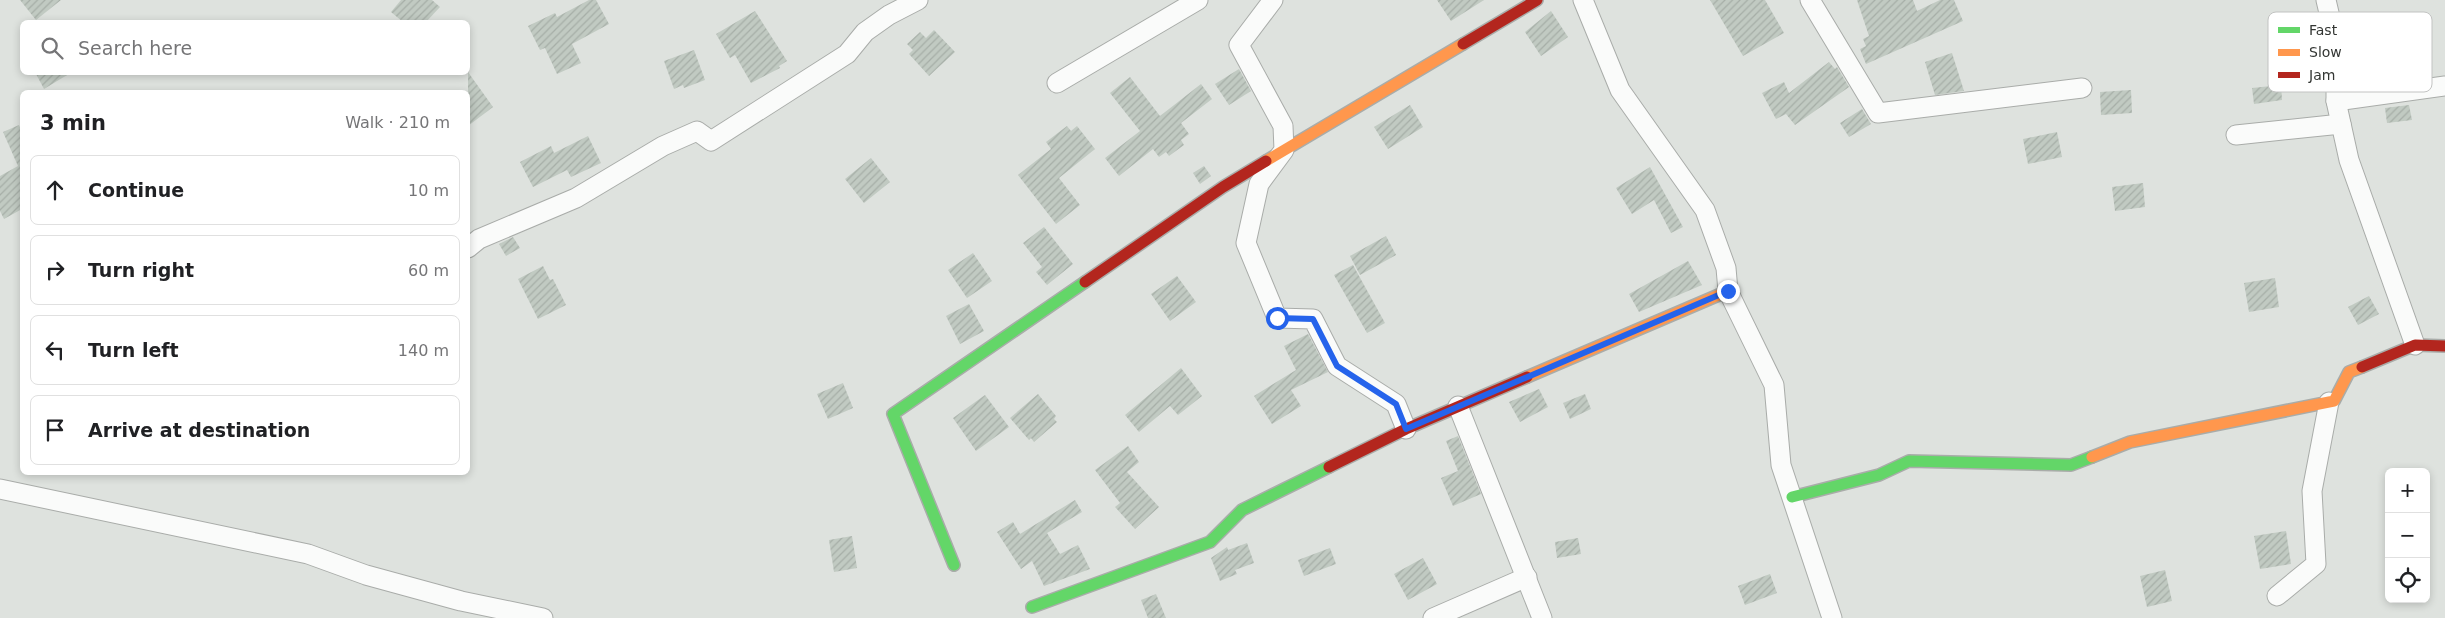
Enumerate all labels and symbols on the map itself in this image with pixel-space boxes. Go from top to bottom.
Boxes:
legend [2268,12,2432,92]
text: Fast [2309,22,2338,38]
text: Slow [2309,44,2342,60]
text: Jam [2308,67,2335,83]
route end [1717,280,1740,303]
route start [1266,307,1289,330]

